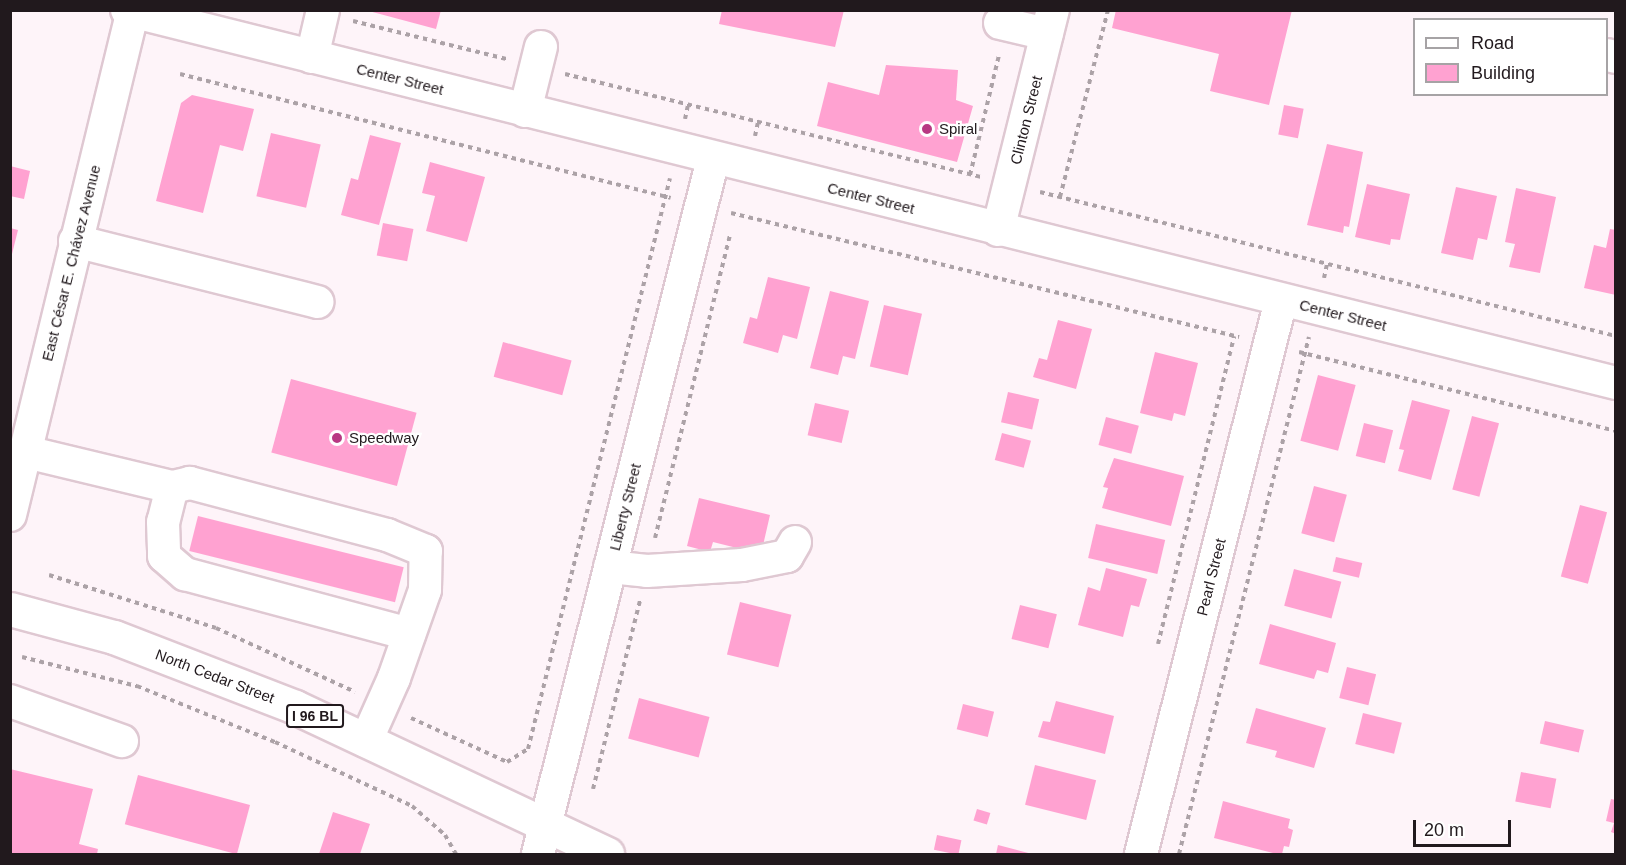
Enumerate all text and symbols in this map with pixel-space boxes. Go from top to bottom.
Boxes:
legend [1413,18,1608,96]
text: Road [1471,33,1514,53]
street label: Center Street [355,59,445,99]
text: Building [1471,63,1535,83]
street label: Clinton Street [1006,74,1046,166]
place label: Spiral [939,120,977,138]
marker: Spiral [920,122,934,136]
street label: East César E. Chávez Avenue [38,163,104,363]
street label: Center Street [826,178,916,218]
street label: Center Street [1298,295,1388,335]
place label: Speedway [349,429,419,447]
marker: Speedway [330,431,344,445]
street label: Liberty Street [605,462,645,552]
street label: Pearl Street [1193,536,1229,618]
street label: North Cedar Street [153,645,277,707]
road number: I 96 BL [285,705,345,727]
scale bar [1416,808,1514,846]
text: 20 m [1424,820,1464,840]

